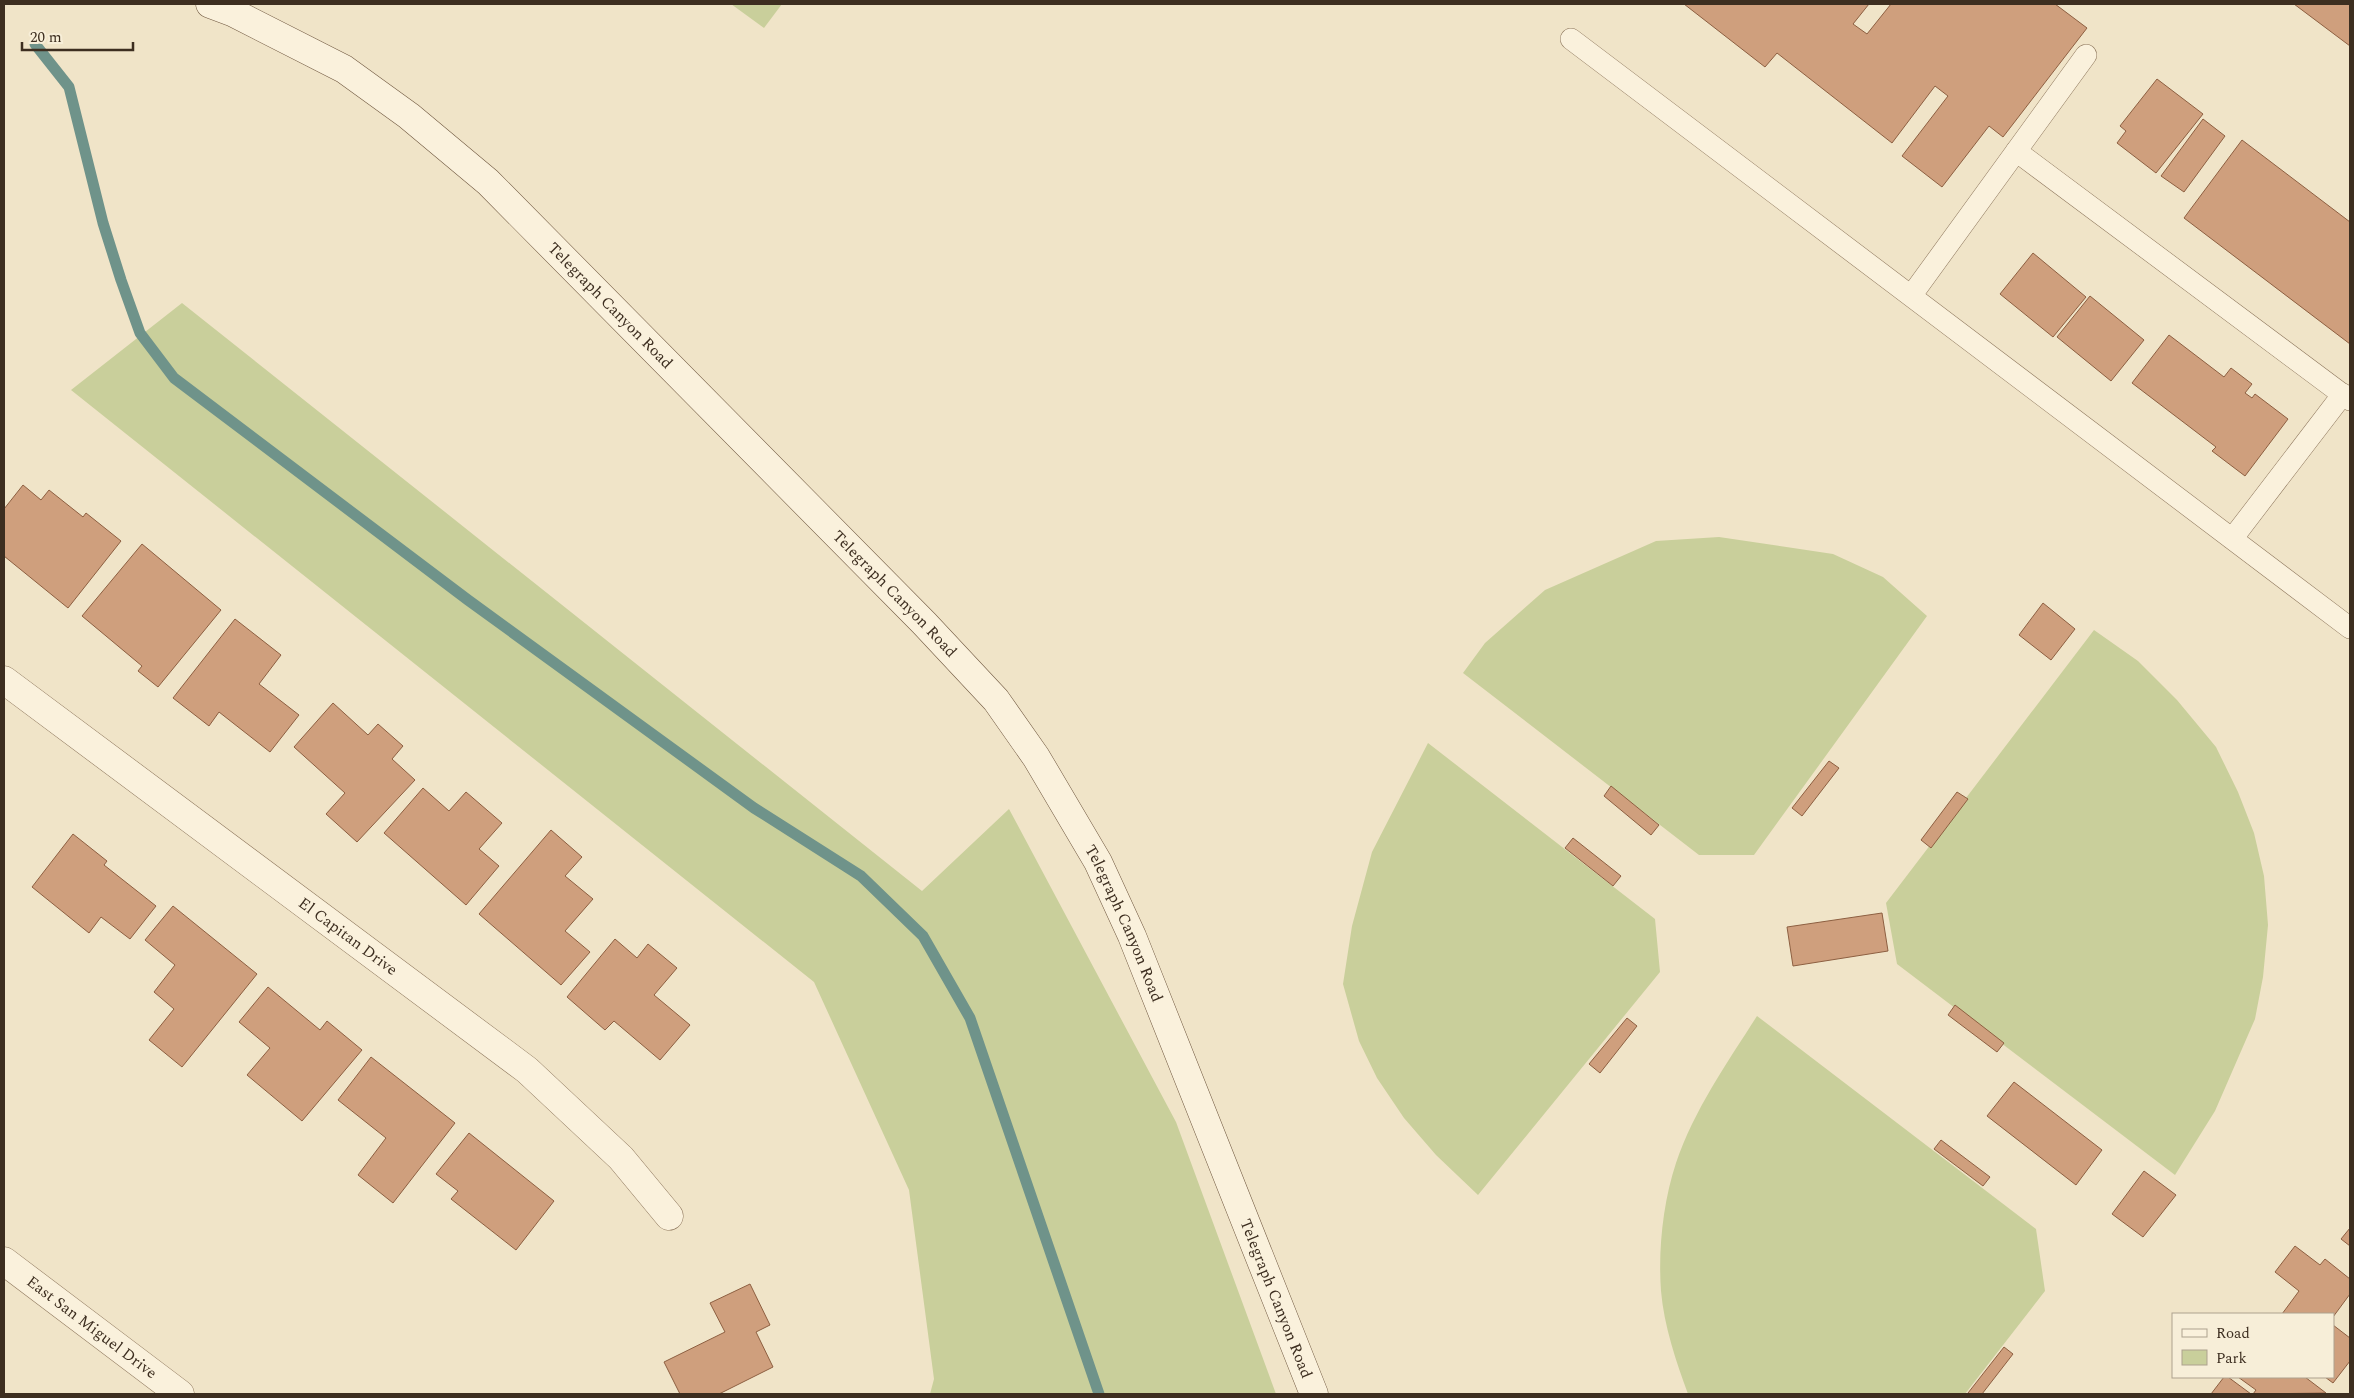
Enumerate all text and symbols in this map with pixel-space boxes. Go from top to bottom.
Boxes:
scale bar [22,20,134,52]
text: 20 m [30,26,62,49]
street label: Telegraph Canyon Road [542,237,678,374]
street label: Telegraph Canyon Road [827,525,963,663]
street label: Telegraph Canyon Road [1078,840,1169,1006]
street label: El Capitan Drive [293,891,403,982]
street label: Telegraph Canyon Road [1234,1215,1319,1382]
street label: East San Miguel Drive [21,1270,162,1385]
legend [2172,1313,2334,1378]
text: Road [2216,1322,2250,1345]
text: Park [2216,1347,2247,1370]

